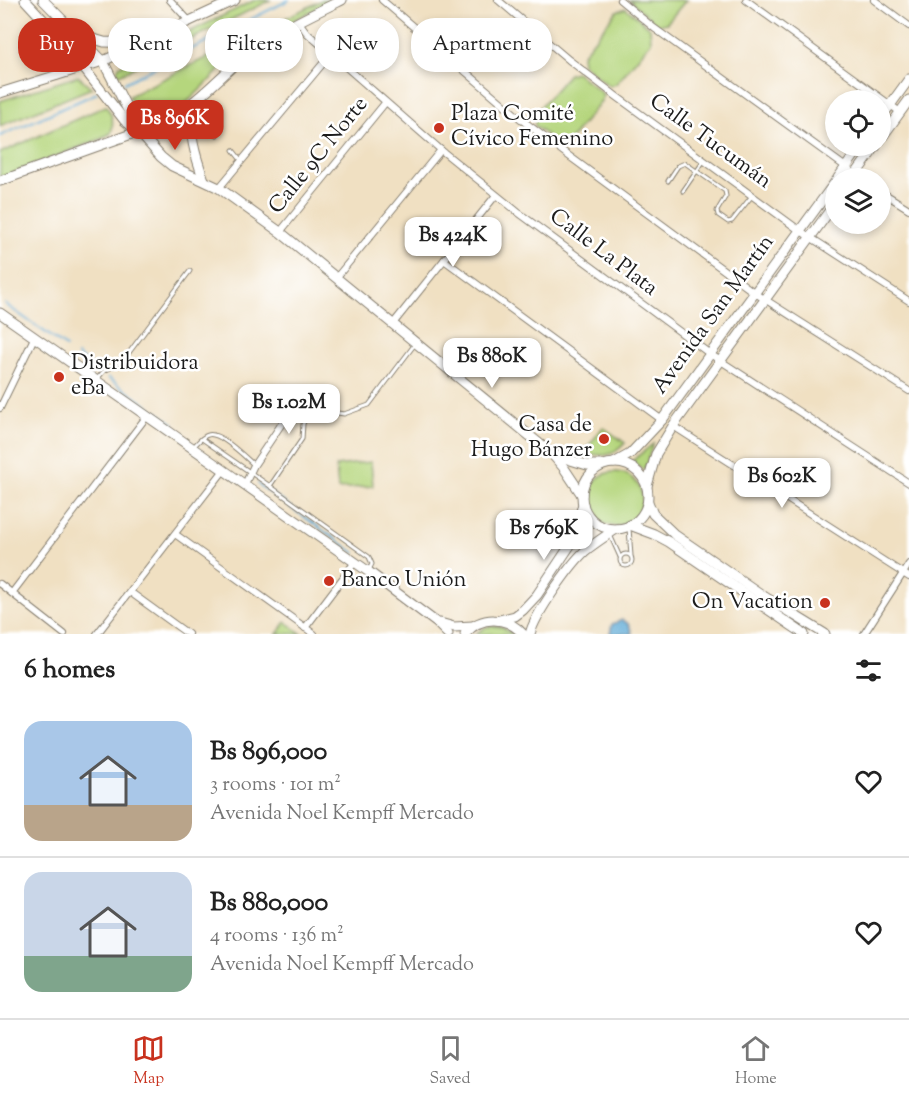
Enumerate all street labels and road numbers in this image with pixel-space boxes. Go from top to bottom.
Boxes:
street label: Calle Tucumán [642,87,778,197]
street label: Calle 9C Norte [262,90,376,222]
street label: Calle La Plata [542,201,664,305]
street label: Avenida San Martín [645,229,783,401]

